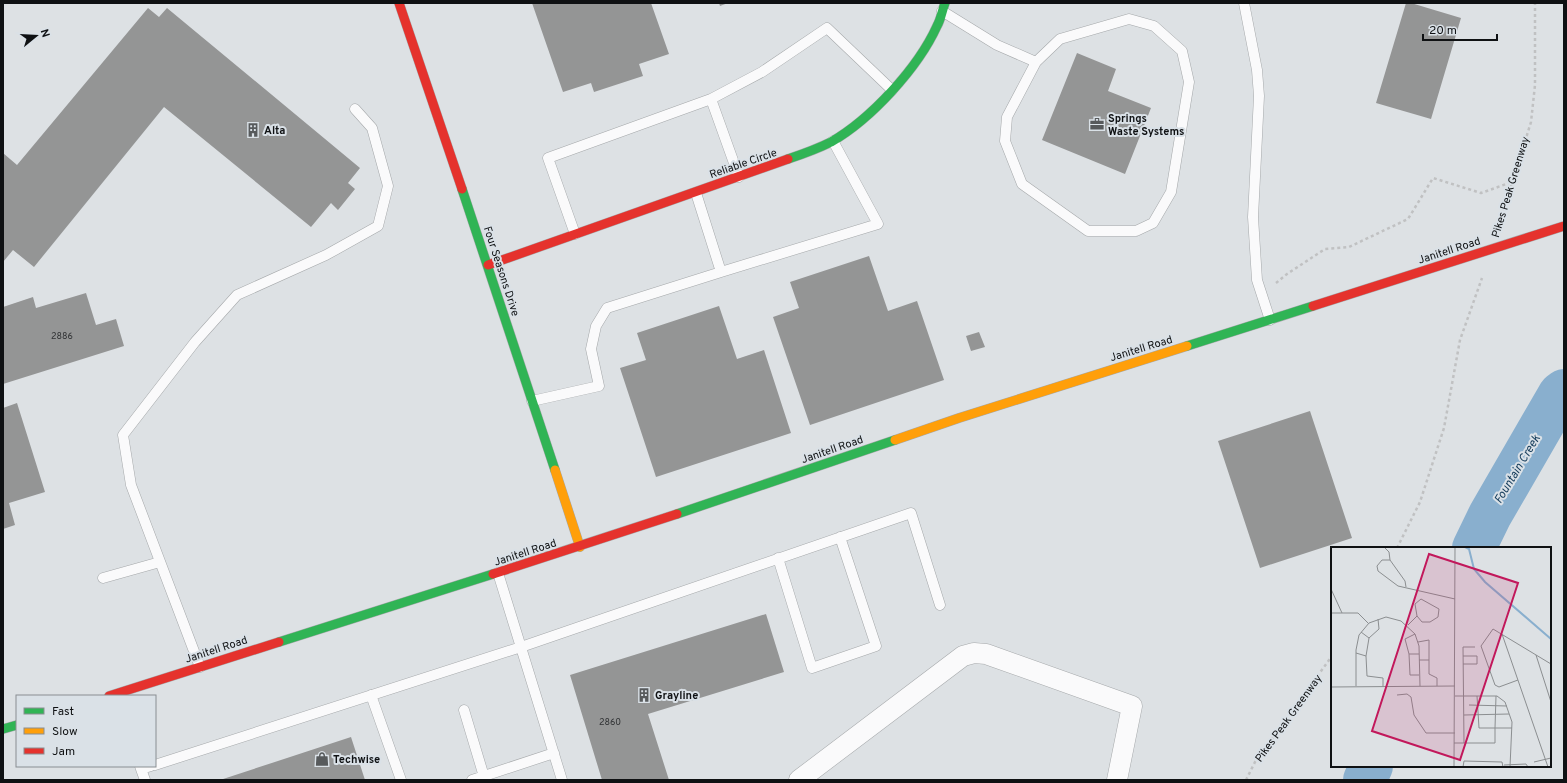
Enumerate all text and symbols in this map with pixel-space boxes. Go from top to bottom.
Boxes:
north arrow [16,16,56,56]
scale bar [1423,16,1497,42]
text: 20 m [1429,23,1457,39]
text: N [37,27,52,39]
place label: Springs Waste Systems [1108,112,1184,139]
office icon: Springs Waste Systems [1089,116,1105,132]
building icon: Alta [245,122,261,138]
place label: Alta [264,124,285,138]
street label: Pikes Peak Greenway [1489,135,1533,240]
street label: Reliable Circle [708,146,779,182]
street label: Four Seasons Drive [480,225,522,318]
street label: Janitell Road [1416,234,1482,268]
house number: 2886 [51,331,73,342]
street label: Janitell Road [1108,333,1174,365]
water label: Fountain Creek [1491,431,1545,507]
street label: Janitell Road [799,433,865,467]
street label: Janitell Road [492,536,558,570]
inset map [1331,547,1551,767]
street label: Janitell Road [183,633,249,667]
street label: Pikes Peak Greenway [1252,672,1325,765]
building icon: Grayline [636,687,652,703]
place label: Grayline [655,689,698,703]
legend [16,695,156,767]
text: Fast [52,704,74,720]
house number: 2860 [599,717,621,728]
text: Slow [52,724,78,740]
text: Jam [52,744,75,760]
shop icon: Techwise [314,751,330,767]
place label: Techwise [333,753,380,767]

